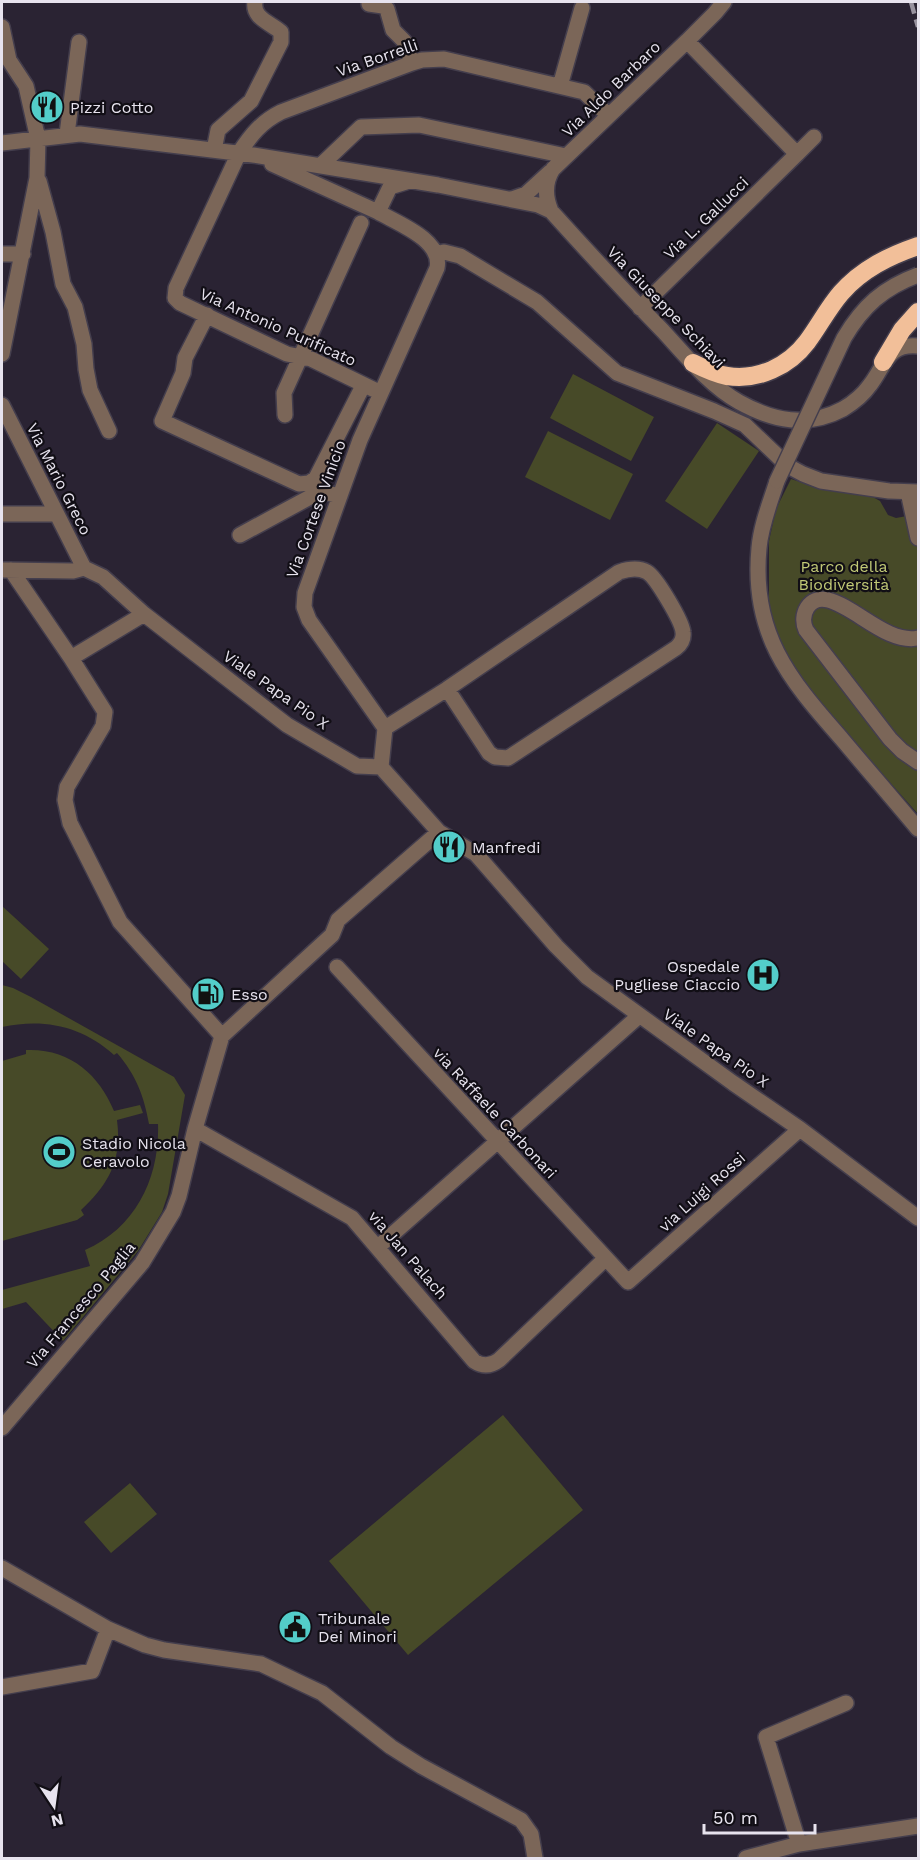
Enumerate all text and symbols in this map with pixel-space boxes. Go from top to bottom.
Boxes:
street label: Via Borrelli [334,35,420,81]
street label: Via Aldo Barbaro [558,37,664,141]
restaurant icon: Pizzi Cotto [29,89,65,125]
place label: Pizzi Cotto [70,98,153,117]
street label: Via L. Gallucci [660,173,752,263]
street label: Via Giuseppe Schiavi [603,242,729,372]
street label: Via Antonio Purificato [197,284,359,370]
street label: Via Mario Greco [23,420,95,538]
street label: Via Cortese Vinicio [282,437,350,581]
park label: Parco della Biodiversità [799,557,889,594]
street label: Viale Papa Pio X [219,646,333,734]
restaurant icon: Manfredi [431,829,467,865]
place label: Manfredi [472,838,541,857]
place label: Ospedale Pugliese Ciaccio [614,957,740,994]
hospital icon: Ospedale Pugliese Ciaccio [745,957,781,993]
fuel station icon: Esso [190,976,226,1012]
place label: Esso [231,985,268,1004]
street label: Viale Papa Pio X [659,1004,773,1092]
street label: via Raffaele Carbonari [429,1044,561,1182]
sports icon: Stadio Nicola Ceravolo [41,1134,77,1170]
place label: Stadio Nicola Ceravolo [82,1134,186,1171]
street label: via Luigi Rossi [655,1148,749,1236]
street label: via Jan Palach [364,1207,452,1303]
street label: Via Francesco Paglia [23,1238,139,1372]
public building icon: Tribunale Dei Minori [277,1609,313,1645]
place label: Tribunale Dei Minori [318,1609,397,1646]
north arrow [24,1776,84,1836]
scale bar [704,1797,815,1835]
text: 50 m [713,1807,758,1828]
text: N [49,1810,65,1831]

